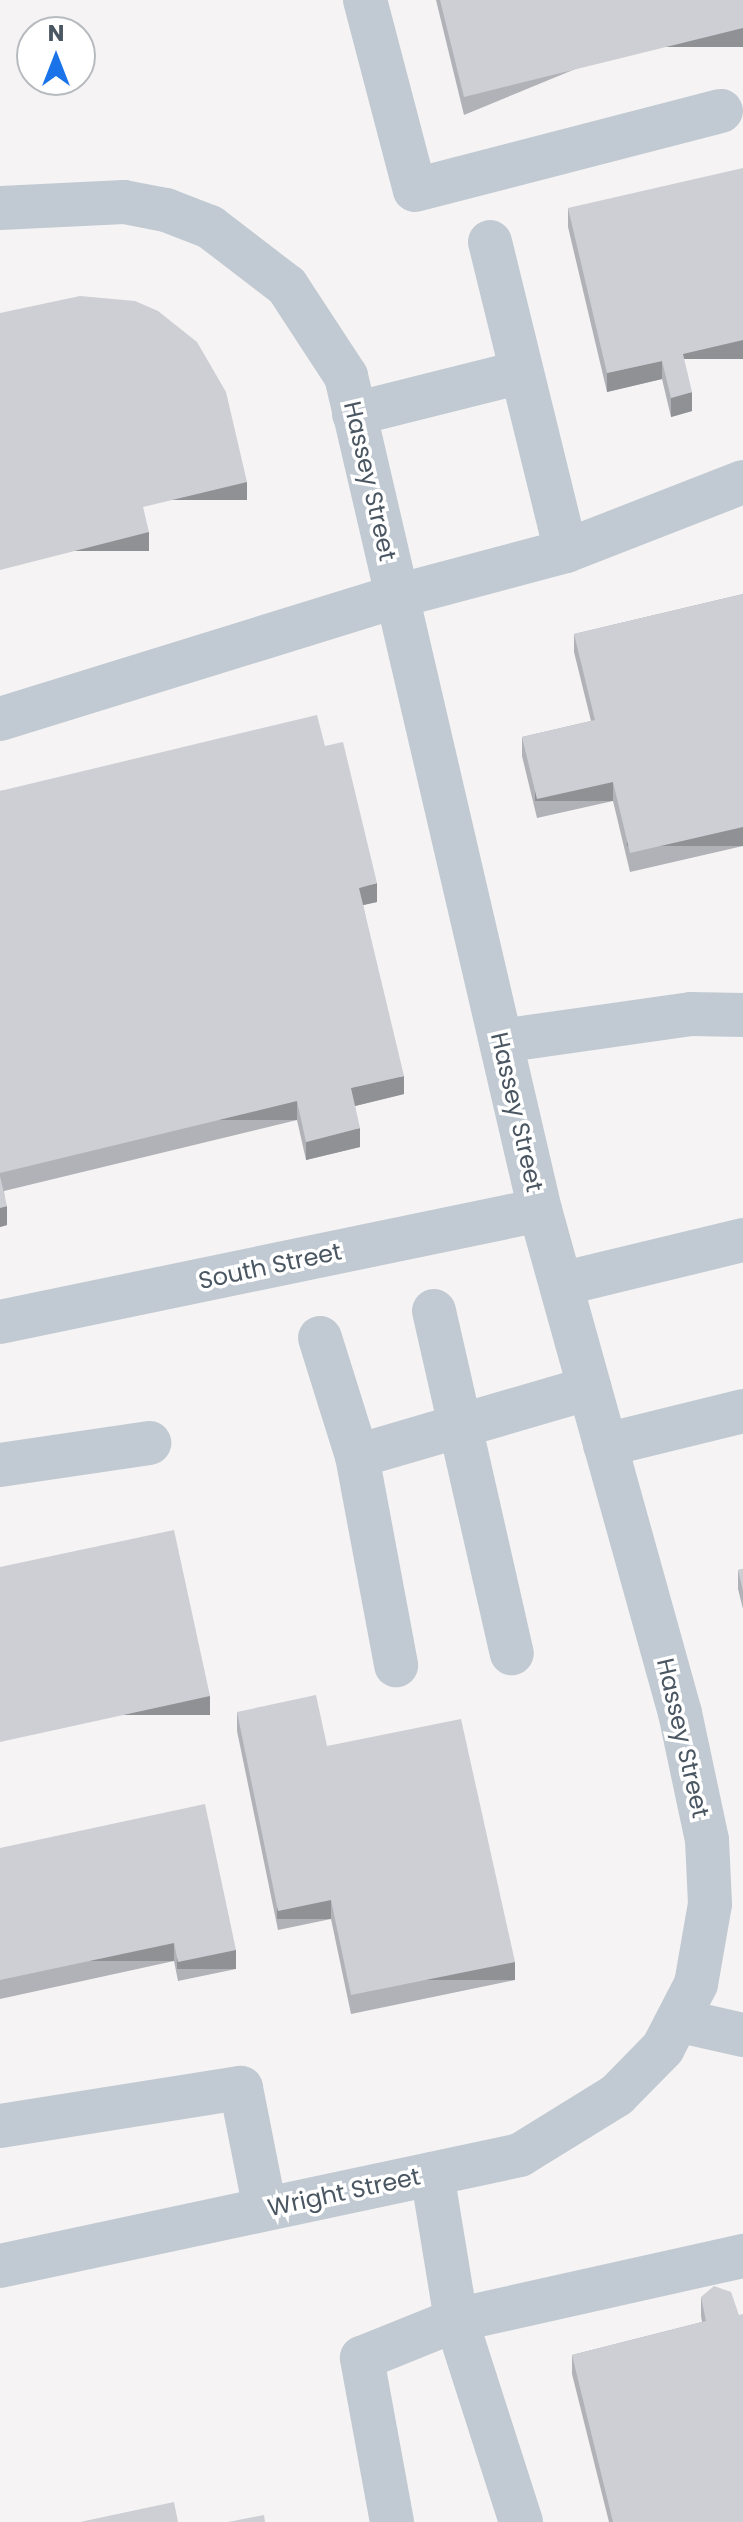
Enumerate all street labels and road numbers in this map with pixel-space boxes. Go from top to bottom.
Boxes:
street label: Hassey Street [338,398,402,564]
street label: Hassey Street [485,1029,549,1195]
street label: South Street [196,1237,344,1295]
street label: Hassey Street [651,1655,715,1821]
street label: Wright Street [265,2162,423,2222]

